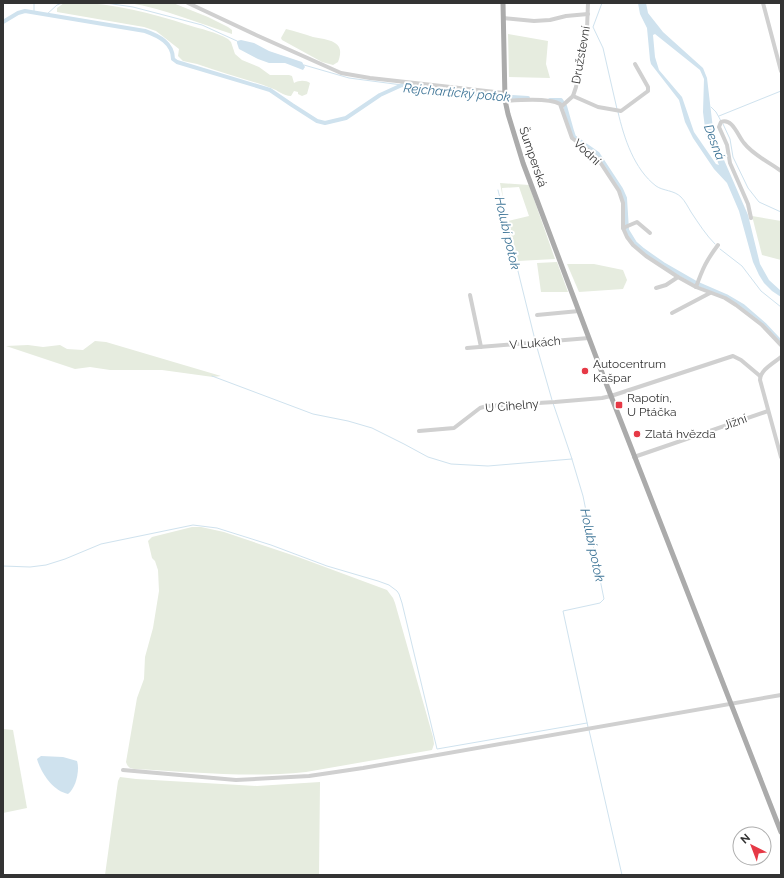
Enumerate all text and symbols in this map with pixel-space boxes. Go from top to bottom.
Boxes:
street label: Družstevní [569,25,593,85]
water label: Rejchartický potok [403,80,511,105]
water label: Desná [701,122,728,162]
street label: Šumperská [516,125,550,189]
street label: Vodní [571,136,604,168]
water label: Holubí potok [492,195,523,271]
street label: V Lukách [509,334,561,352]
place label: Autocentrum Kašpar [593,357,666,385]
marker: Autocentrum Kašpar [580,366,590,376]
place label: Rapotín, U Ptáčka [627,391,677,419]
street label: U Cihelny [485,397,540,415]
marker: Rapotín, U Ptáčka [614,400,624,410]
street label: Jižní [721,411,749,433]
place label: Zlatá hvězda [645,427,716,441]
marker: Zlatá hvězda [632,429,642,439]
water label: Holubí potok [577,507,608,583]
north arrow [732,826,772,866]
text: N [738,831,753,847]

